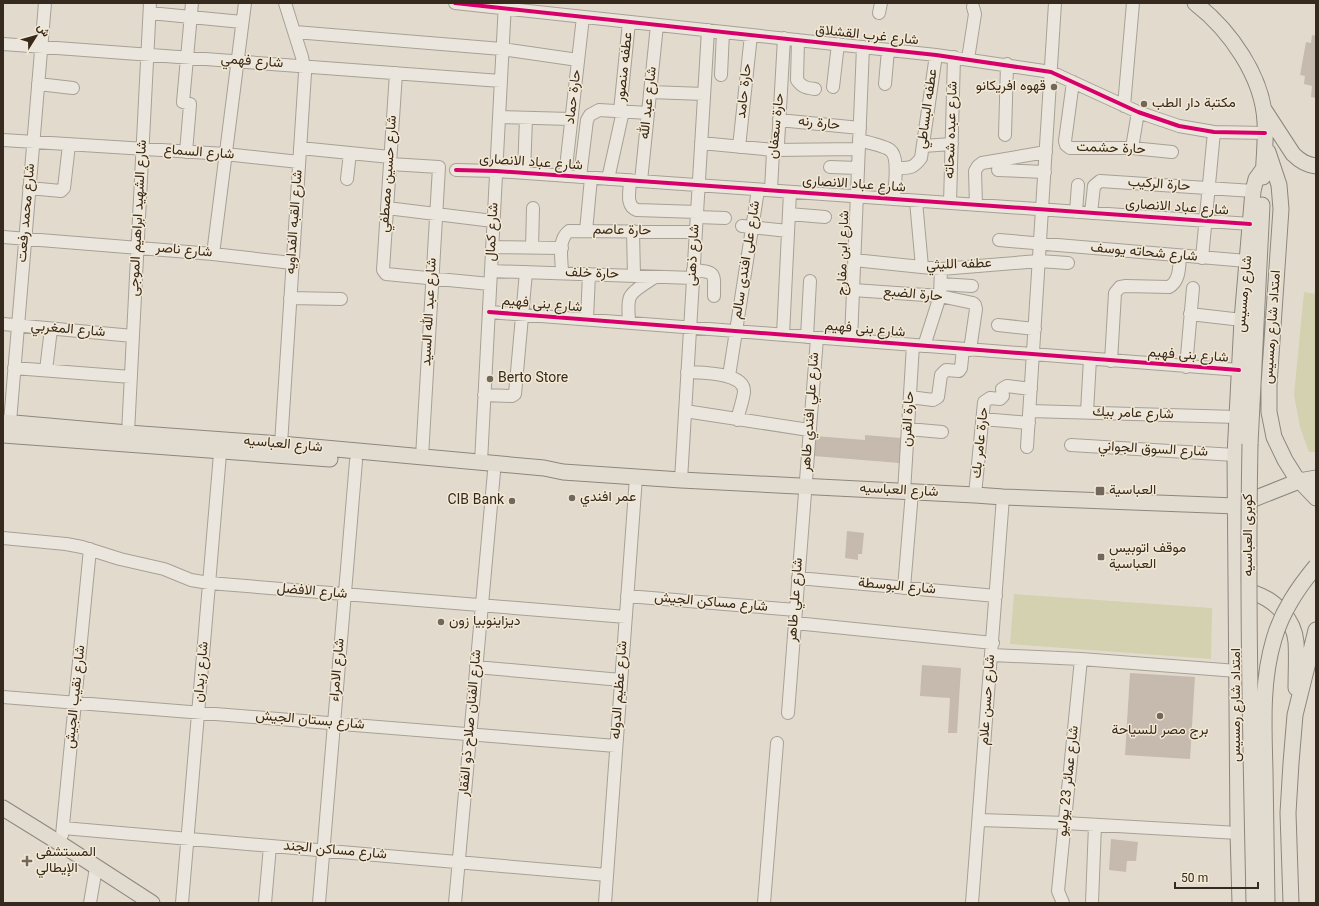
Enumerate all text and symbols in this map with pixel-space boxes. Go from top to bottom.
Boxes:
north arrow [16,16,56,56]
text: ش [32,20,54,41]
street label: شارع غرب القشلاق [814,20,920,52]
street label: عطفه منصور [610,31,640,104]
street label: شارع فهمي [220,49,284,75]
street label: حارة حامد [731,63,759,119]
street label: شارع عبد الله [634,66,664,140]
street label: حارة حماد [560,68,588,126]
street label: عطفه البساطي [912,68,944,150]
place label: قهوه افريكانو [976,76,1046,98]
street label: شارع عبده شحاته [939,81,965,179]
marker: قهوه افريكانو [1049,82,1059,92]
street label: حارة سعفان [763,92,791,160]
place label: مكتبة دار الطب [1152,93,1236,115]
marker: مكتبة دار الطب [1139,99,1149,109]
street label: حارة رنه [797,111,841,137]
street label: شارع حسين مصطفي [374,115,404,233]
street label: حارة حشمت [1076,137,1146,161]
street label: شارع الشهيد ابراهيم الموجى [124,139,154,297]
street label: شارع السماع [163,140,235,166]
street label: شارع عباد الانصارى [478,148,584,178]
street label: شارع محمد رفعت [12,163,42,263]
street label: شارع القبه الفداويه [280,169,310,275]
street label: شارع عباد الانصارى [801,170,907,200]
street label: حارة الركيب [1127,172,1191,198]
street label: شارع عباد الانصارى [1124,193,1230,223]
street label: شارع على افندى سالم [727,199,767,321]
street label: شارع كمال [480,202,506,262]
street label: شارع ابن مفارج [832,210,856,296]
street label: حارة عاصم [593,219,651,243]
street label: شارع ذهنى [681,223,707,287]
street label: شارع ناصر [154,237,213,264]
street label: شارع شحاته يوسف [1090,237,1198,269]
street label: عطفه الليثي [926,253,992,277]
street label: شارع رمسيس [1231,255,1259,333]
street label: شارع عبد الله السيد [416,257,444,367]
street label: حارة خلف [565,262,619,286]
street label: امتداد شارع رمسيس [1258,269,1288,385]
street label: حارة الضبع [882,281,944,309]
street label: شارع بنى فهيم [501,291,583,319]
street label: شارع المغربي [30,316,106,344]
street label: شارع بنى فهيم [824,316,906,344]
street label: شارع بنى فهيم [1147,342,1229,370]
street label: شارع علي افندي طاهر [796,351,826,474]
place label: Berto Store [498,368,568,390]
marker: Berto Store [485,374,495,384]
street label: حارة الفرن [897,391,921,447]
street label: شارع عامر بيك [1092,402,1174,426]
street label: حارة عامر بك [966,406,996,480]
street label: شارع العباسيه [243,431,323,459]
street label: شارع السوق الجواني [1097,436,1209,464]
street label: شارع العباسيه [859,478,939,504]
place label: العباسية [1109,480,1156,502]
marker: العباسية [1094,485,1106,497]
place label: عمر افندي [580,487,636,509]
place label: CIB Bank [447,490,505,512]
marker: عمر افندي [567,493,577,503]
street label: كوبرى العباسيه [1238,494,1260,576]
marker: CIB Bank [507,496,517,506]
place label: موقف اتوبيس العباسية [1109,538,1186,576]
marker: موقف اتوبيس العباسية [1096,552,1106,562]
street label: شارع علي طاهر [782,557,810,644]
street label: شارع البوسطة [857,573,937,601]
street label: شارع الافضل [276,578,348,606]
street label: شارع مساكن الجيش [653,587,769,619]
place label: ديزاينوبيا زون [449,611,521,633]
marker: ديزاينوبيا زون [436,617,446,627]
street label: شارع الامراء [324,637,352,703]
street label: شارع عظيم الدوله [606,640,634,740]
street label: شارع زيدان [188,641,216,703]
street label: شارع نقيب الجيش [60,644,92,750]
street label: امتداد شارع رمسيس [1226,648,1248,762]
street label: شارع الفنان صلاح ذو الفقار [454,649,488,798]
street label: شارع حسن علام [974,654,1002,746]
street label: شارع بستان الجيش [255,705,365,737]
marker: برج مصر للسياحة [1155,711,1165,721]
place label: برج مصر للسياحة [1111,720,1209,742]
street label: شارع عمائر 23 يوليو [1052,724,1086,838]
street label: شارع مساكن الجند [282,836,388,866]
place label: المستشفى الإيطالي [36,842,96,880]
marker: المستشفى الإيطالي [21,855,33,867]
scale bar [1175,864,1258,890]
text: 50 m [1181,870,1208,888]

